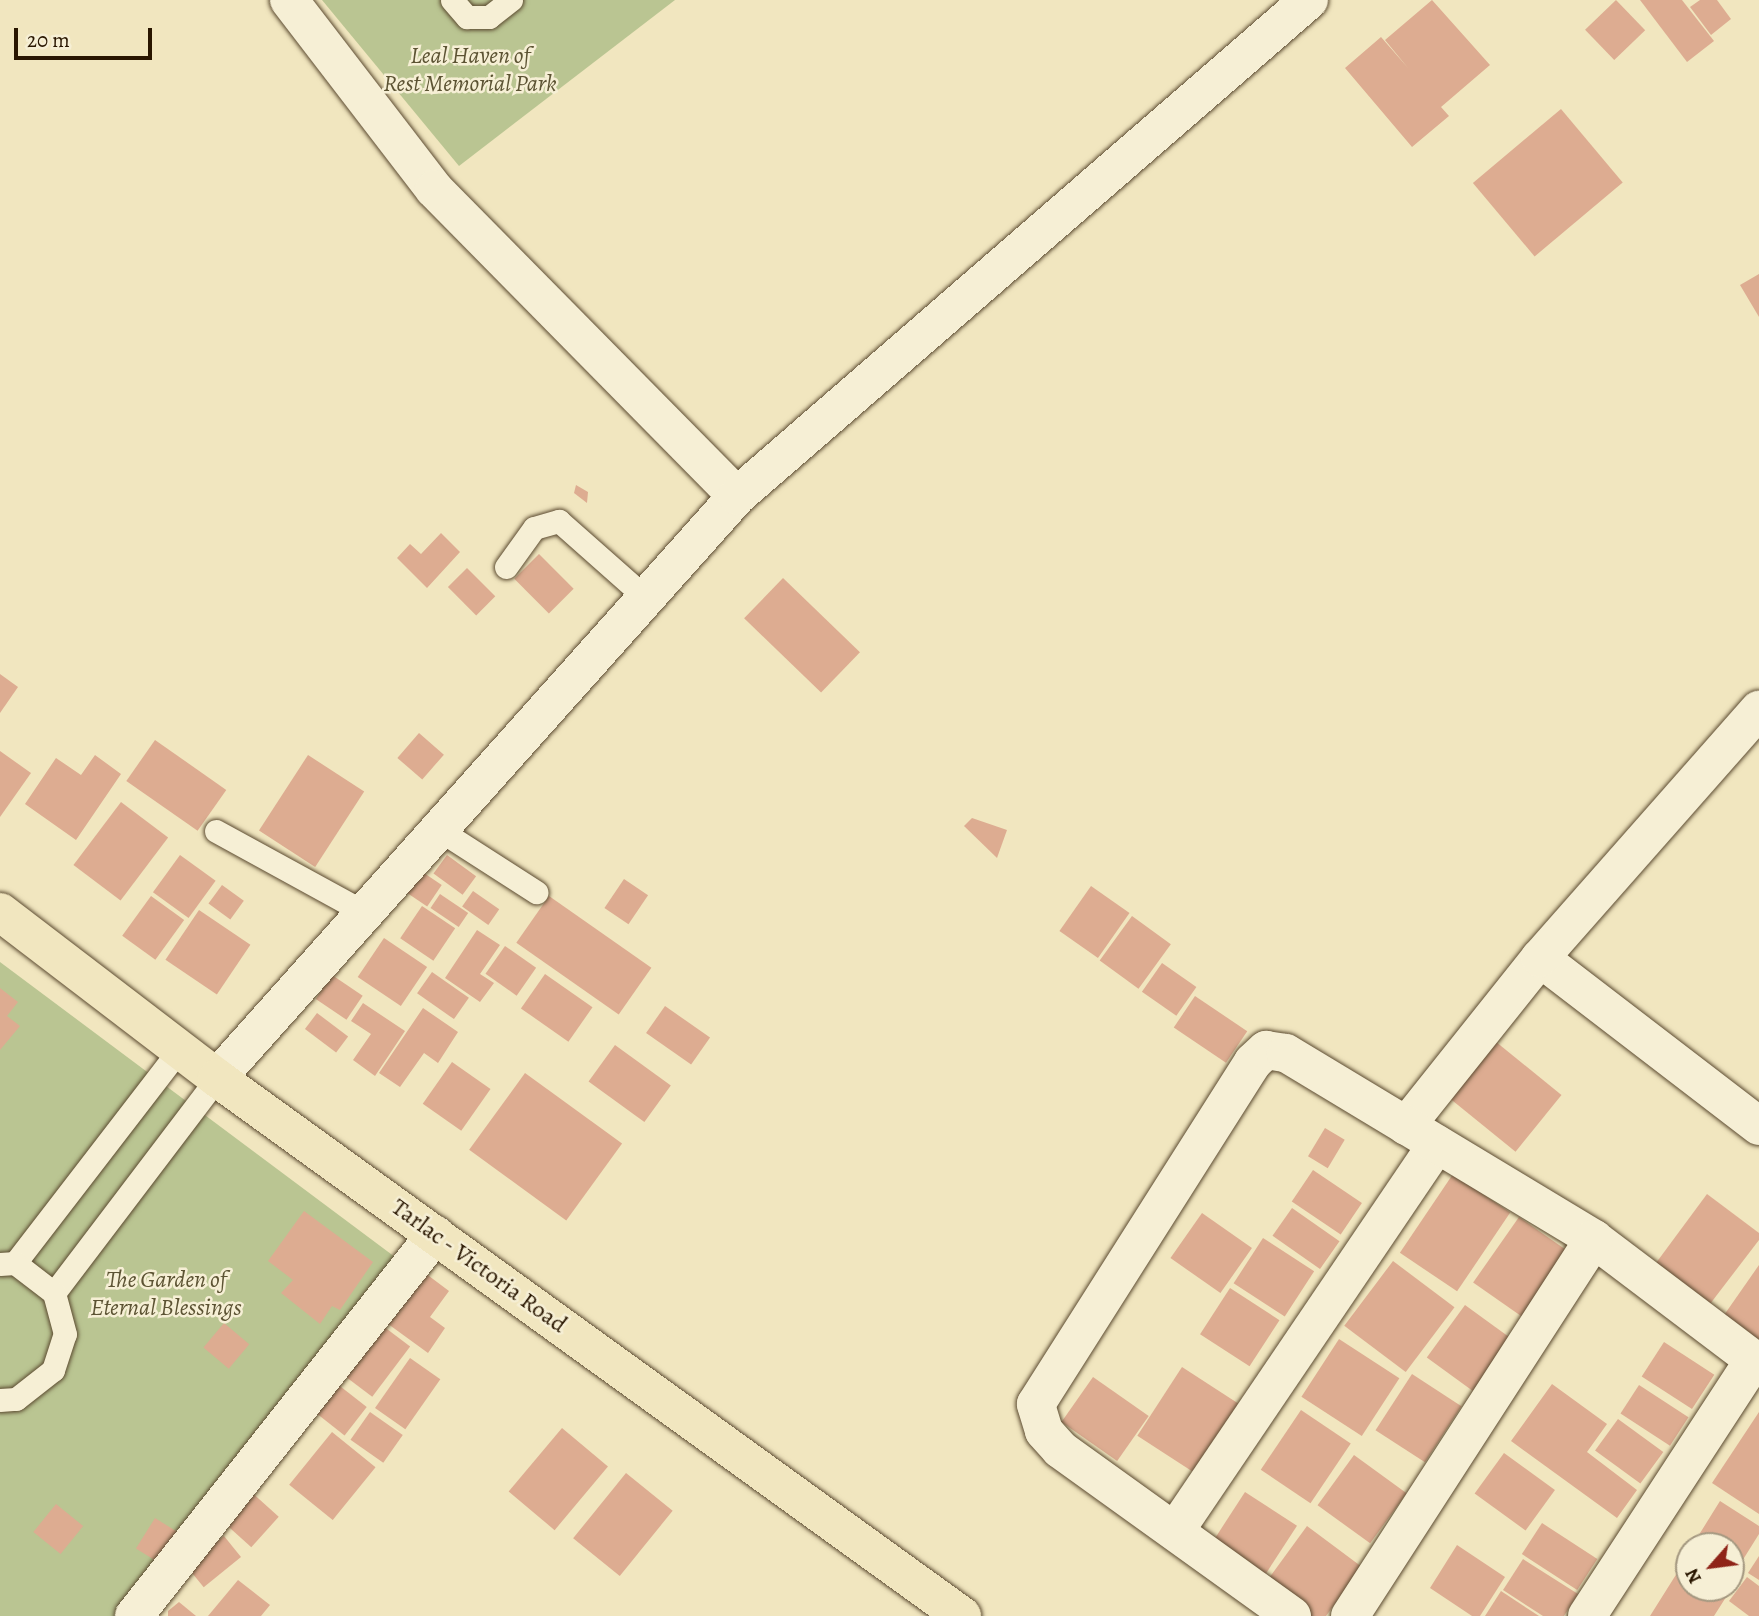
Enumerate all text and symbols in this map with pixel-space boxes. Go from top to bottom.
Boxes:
scale bar [18,14,156,58]
text: 20 m [27,26,70,54]
park label: Leal Haven of Rest Memorial Park [383,42,557,98]
street label: Tarlac - Victoria Road [385,1192,573,1340]
park label: The Garden of Eternal Blessings [90,1266,242,1322]
north arrow [1675,1532,1745,1602]
text: N [1678,1564,1708,1588]

